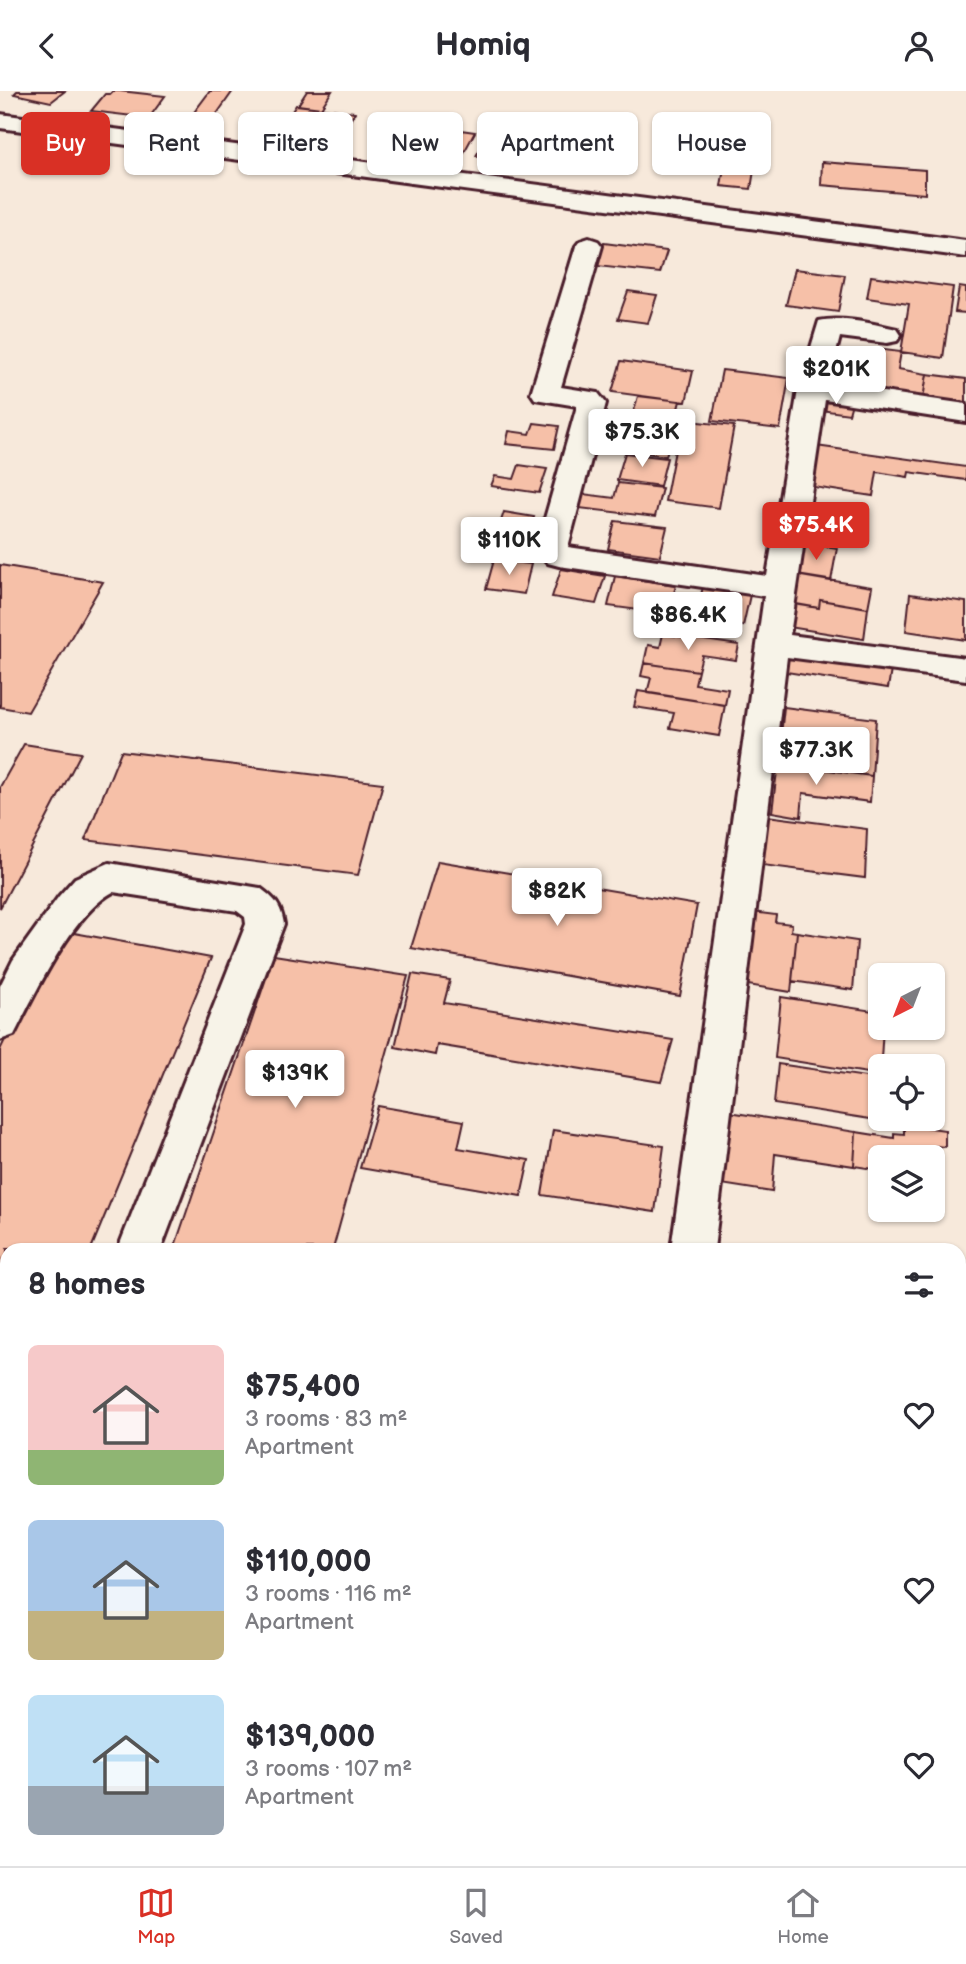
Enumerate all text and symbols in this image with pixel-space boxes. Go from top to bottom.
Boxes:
text: Homiq [435,26,531,65]
icon: back [28,27,66,65]
icon: person [900,27,938,65]
chip: Buy [21,112,110,175]
chip: Rent [124,112,224,175]
chip: Filters [238,112,353,175]
chip: New [367,112,463,175]
chip: Apartment [477,112,638,175]
chip: House [652,112,771,175]
pin: $201K [787,347,885,406]
text: $201K [802,355,870,383]
pin: $75.3K [585,409,699,469]
text: $75.3K [604,418,680,446]
pin: $75.4K [759,503,873,562]
text: $75.4K [778,511,854,539]
pin: $110K [460,517,558,577]
text: $110K [477,526,541,554]
pin: $86.4K [631,593,745,652]
text: $86.4K [649,601,727,629]
pin: $77.3K [759,727,873,787]
text: $77.3K [779,736,853,764]
pin: $82K [516,869,598,928]
text: $82K [528,877,586,905]
north arrow [868,963,945,1039]
map controls [868,963,945,1222]
pin: $139K [246,1051,344,1110]
button: locate [868,1054,945,1131]
text: $139K [261,1059,329,1087]
button: layers [868,1145,945,1222]
icon: filters [900,1266,938,1304]
text: 8 homes [28,1267,145,1303]
text: $75,400 [245,1369,360,1405]
icon: home [84,1373,168,1457]
icon: heart [900,1396,938,1434]
text: 3 rooms · 83 m² [245,1405,407,1433]
text: Apartment [245,1433,354,1461]
text: $110,000 [245,1544,371,1580]
icon: home [84,1548,168,1632]
icon: heart [900,1571,938,1609]
text: 3 rooms · 116 m² [245,1580,412,1608]
text: Apartment [245,1608,354,1636]
text: $139,000 [245,1719,375,1755]
icon: home [84,1723,168,1807]
icon: heart [900,1746,938,1784]
text: 3 rooms · 107 m² [245,1755,412,1783]
text: Apartment [245,1783,354,1811]
tab: Map [137,1884,175,1949]
tab: Saved [450,1884,503,1949]
tab: Home [777,1884,829,1949]

